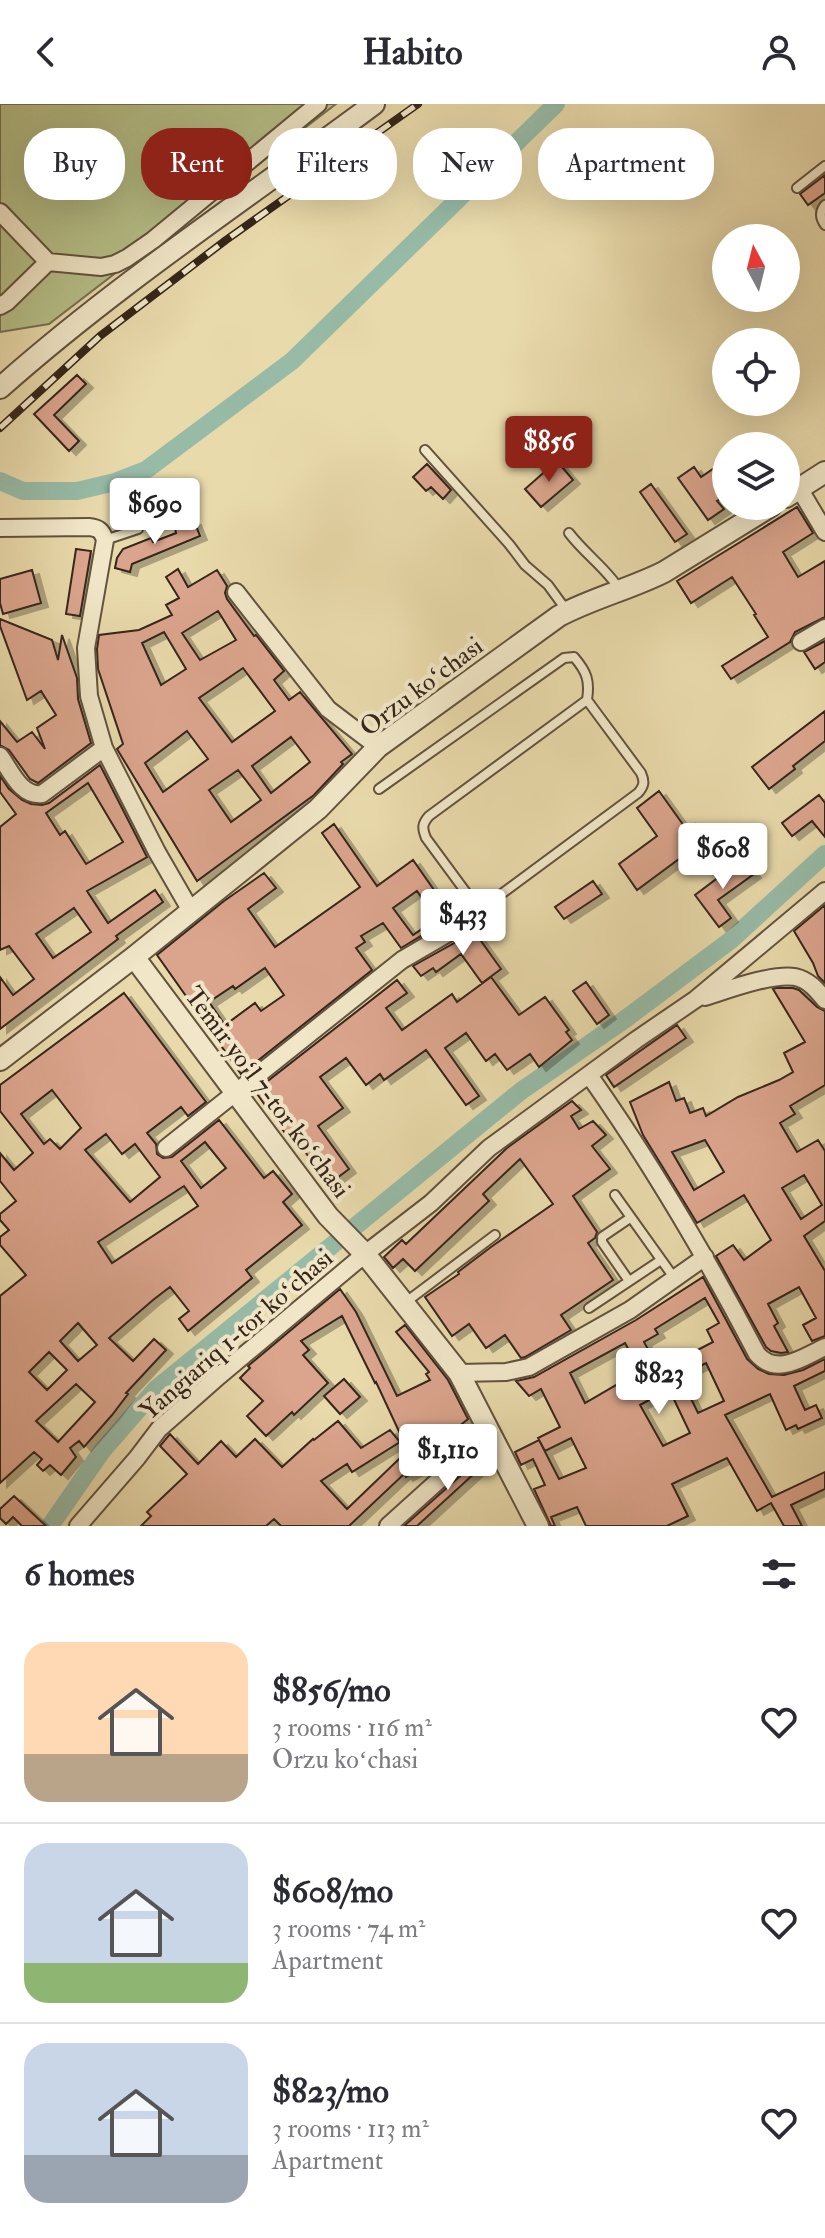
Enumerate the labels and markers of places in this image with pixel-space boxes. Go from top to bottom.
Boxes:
pin: $856 [502,416,596,484]
pin: $690 [108,478,202,546]
pin: $608 [676,823,770,891]
pin: $433 [416,889,510,957]
pin: $823 [612,1348,706,1416]
pin: $1,110 [383,1424,513,1492]

